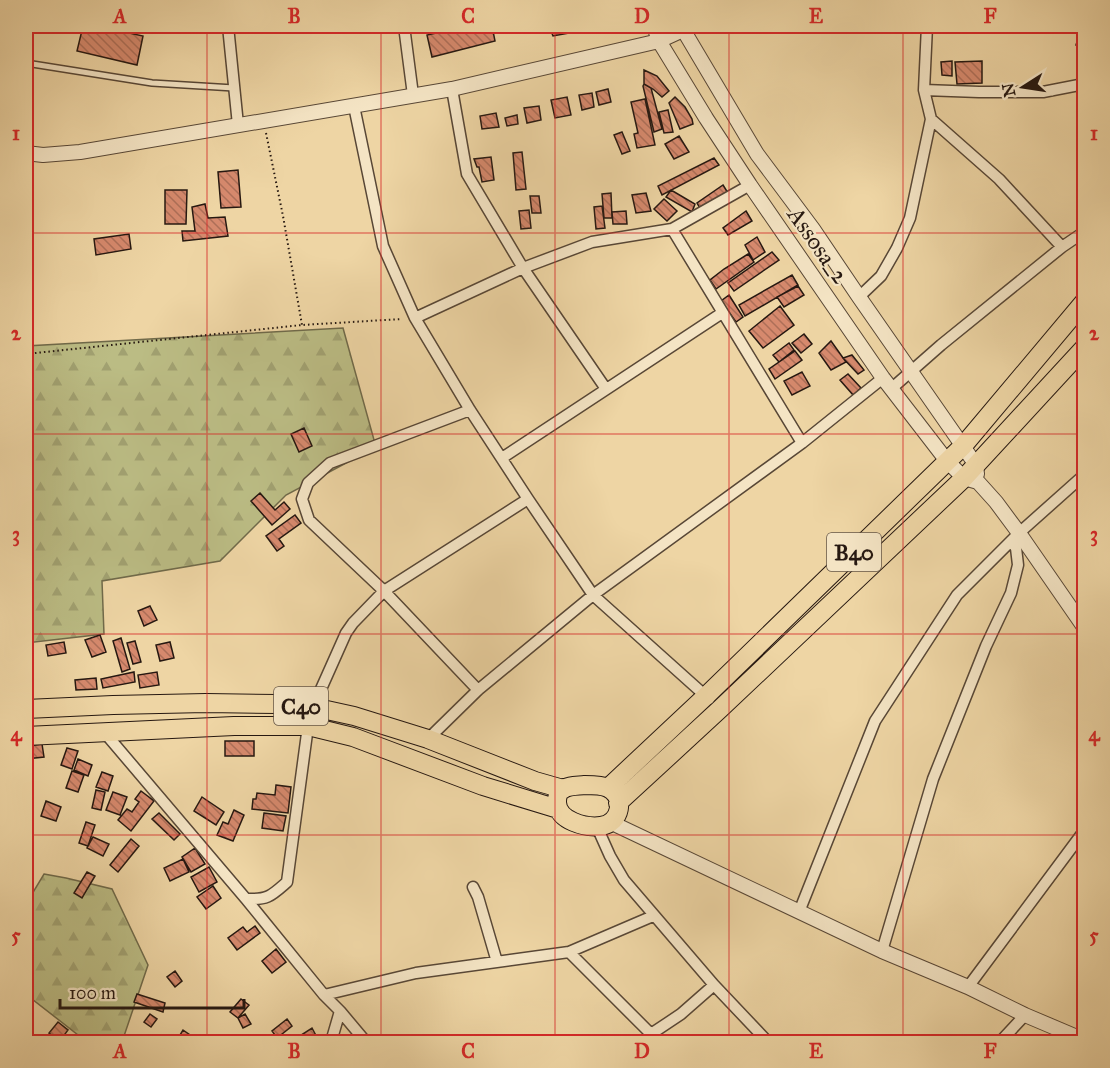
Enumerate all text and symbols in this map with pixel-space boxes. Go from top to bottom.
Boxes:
text: A [111,4,127,28]
text: B [287,4,301,28]
text: C [461,4,475,28]
text: D [634,4,650,28]
text: E [809,4,824,28]
text: F [983,4,997,28]
north arrow [993,57,1053,117]
text: N [998,81,1020,99]
text: 1 [12,121,20,145]
text: 1 [1090,121,1098,145]
street label: Assosa_2 [780,200,855,289]
text: 2 [11,321,22,345]
text: 2 [1089,321,1100,345]
text: 3 [12,522,20,547]
text: 3 [1090,522,1098,547]
road number: B40 [827,533,881,571]
road number: C40 [274,687,328,725]
text: 4 [10,722,22,747]
text: 4 [1088,722,1100,747]
text: 5 [11,923,21,947]
text: 5 [1089,923,1099,947]
scale bar [60,972,244,1010]
text: 100 m [69,982,116,1004]
text: A [111,1039,127,1063]
text: B [287,1039,301,1063]
text: C [461,1039,475,1063]
text: D [634,1039,650,1063]
text: E [809,1039,824,1063]
text: F [983,1039,997,1063]

